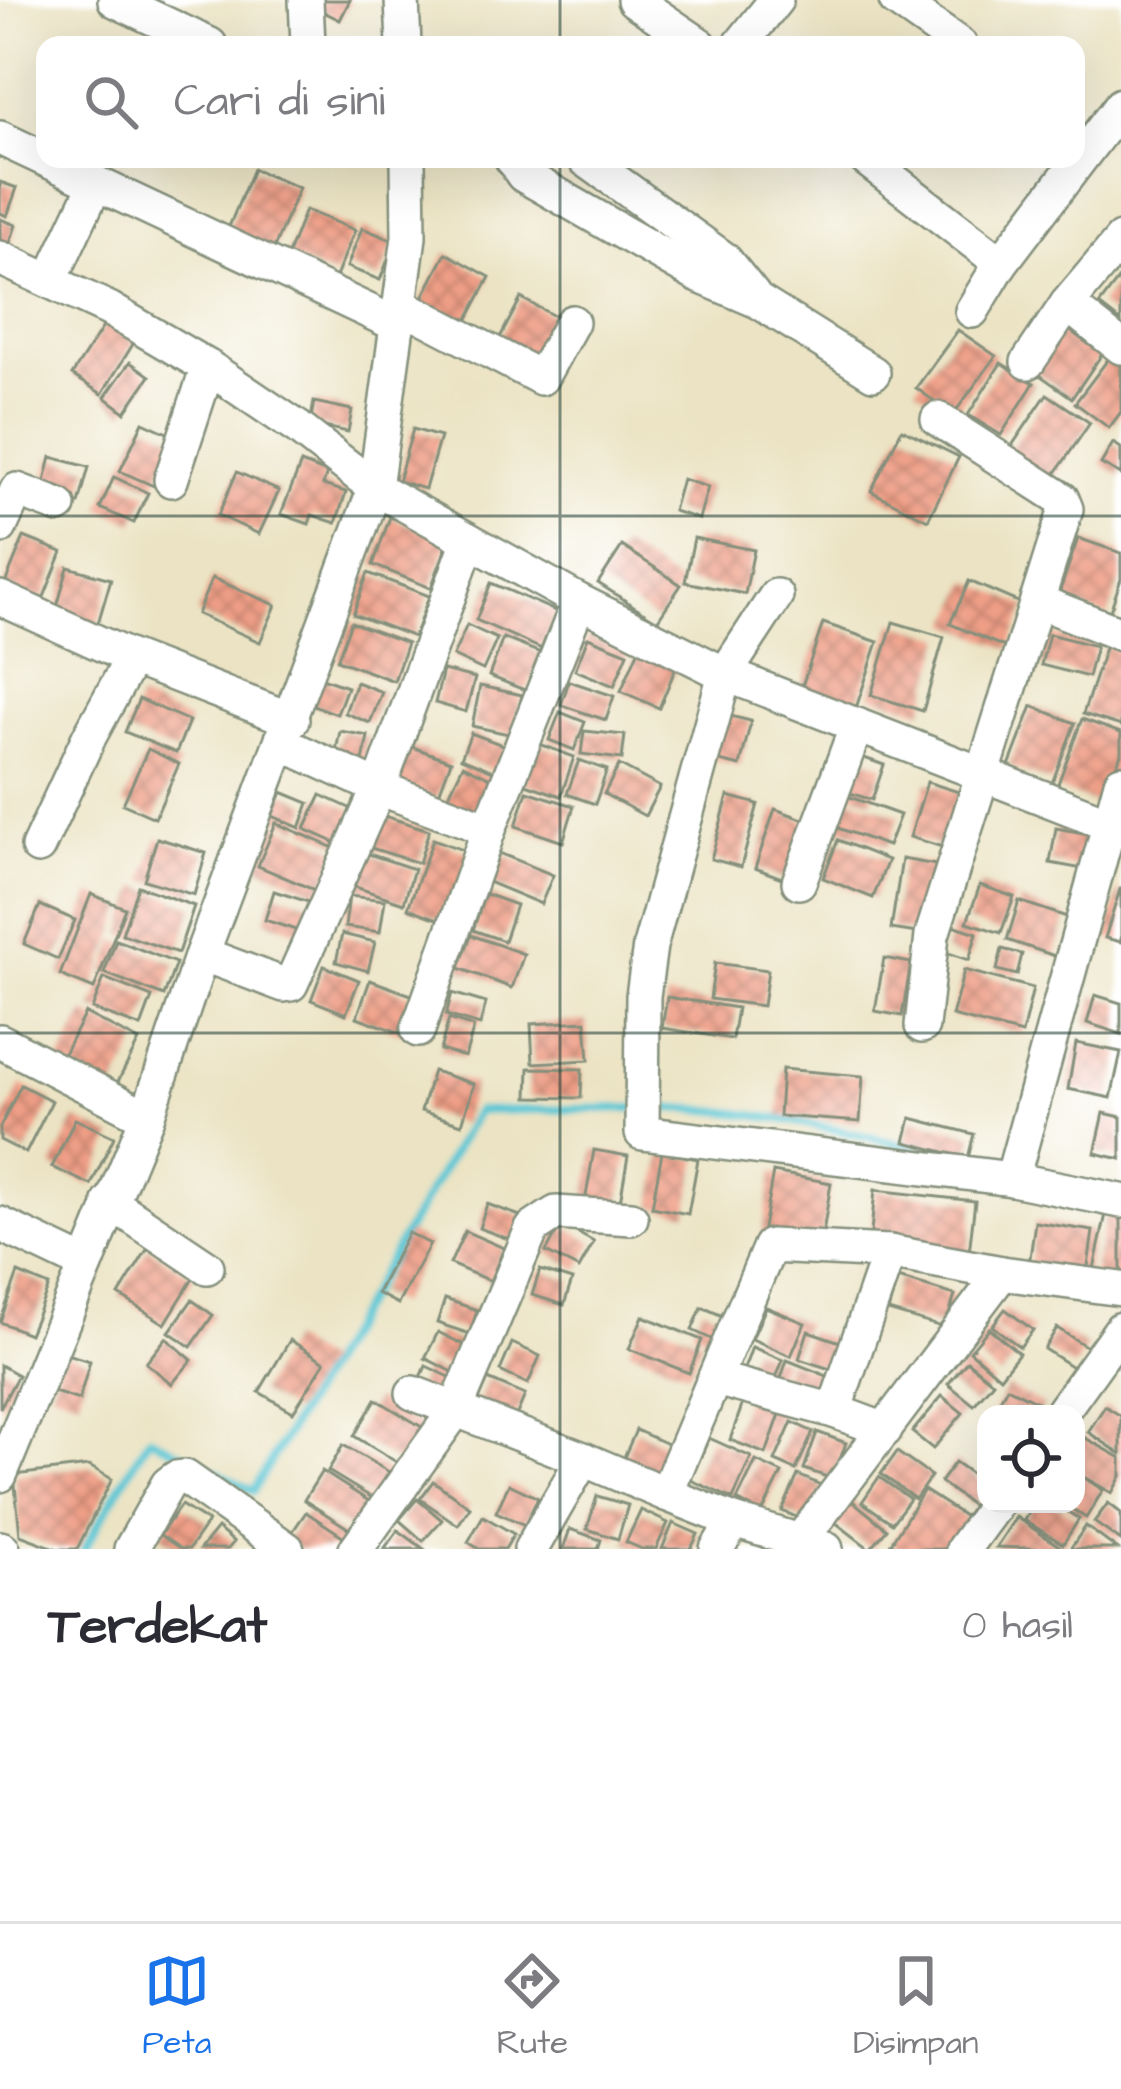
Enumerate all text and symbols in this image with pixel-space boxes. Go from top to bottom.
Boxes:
search box [36,36,1085,168]
icon: search [78,69,144,135]
text: Cari di sini [174,71,385,133]
map controls [977,1405,1085,1513]
button: locate [977,1405,1085,1513]
text: Terdekat [48,1592,267,1663]
text: 0 hasil [962,1600,1073,1654]
tab: Peta [143,1948,212,2066]
tab: Rute [497,1948,568,2066]
tab: Disimpan [853,1948,978,2066]

